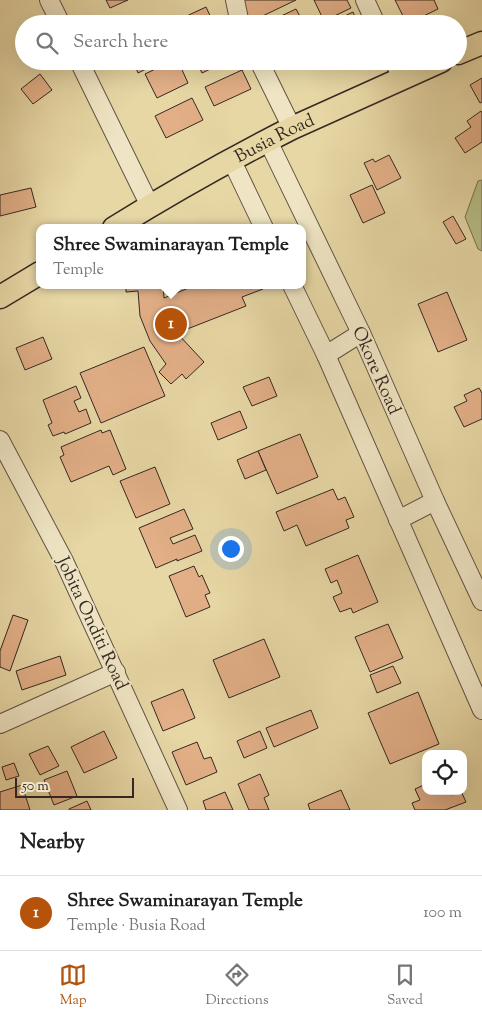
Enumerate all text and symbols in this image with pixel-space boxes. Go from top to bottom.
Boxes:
search box [15,15,467,70]
icon: search [33,29,61,57]
text: Search here [73,29,168,56]
street label: Busia Road [231,109,319,171]
popup [36,224,306,289]
text: Shree Swaminarayan Temple [53,232,289,259]
text: Temple [53,259,104,282]
pin: 1 [155,305,187,343]
street label: Okore Road [344,323,406,419]
your location [218,536,244,562]
street label: Jobita Onditi Road [48,552,134,695]
map controls [422,750,467,795]
button: locate [422,750,467,795]
scale bar [15,775,134,798]
text: 50 m [22,777,49,797]
text: Nearby [20,828,85,858]
text: Shree Swaminarayan Temple [67,888,303,915]
text: 1 [33,902,39,925]
text: 100 m [423,902,462,925]
text: Temple · Busia Road [67,915,206,938]
tab: Map [59,961,87,1011]
tab: Directions [205,961,269,1011]
tab: Saved [387,961,423,1011]

